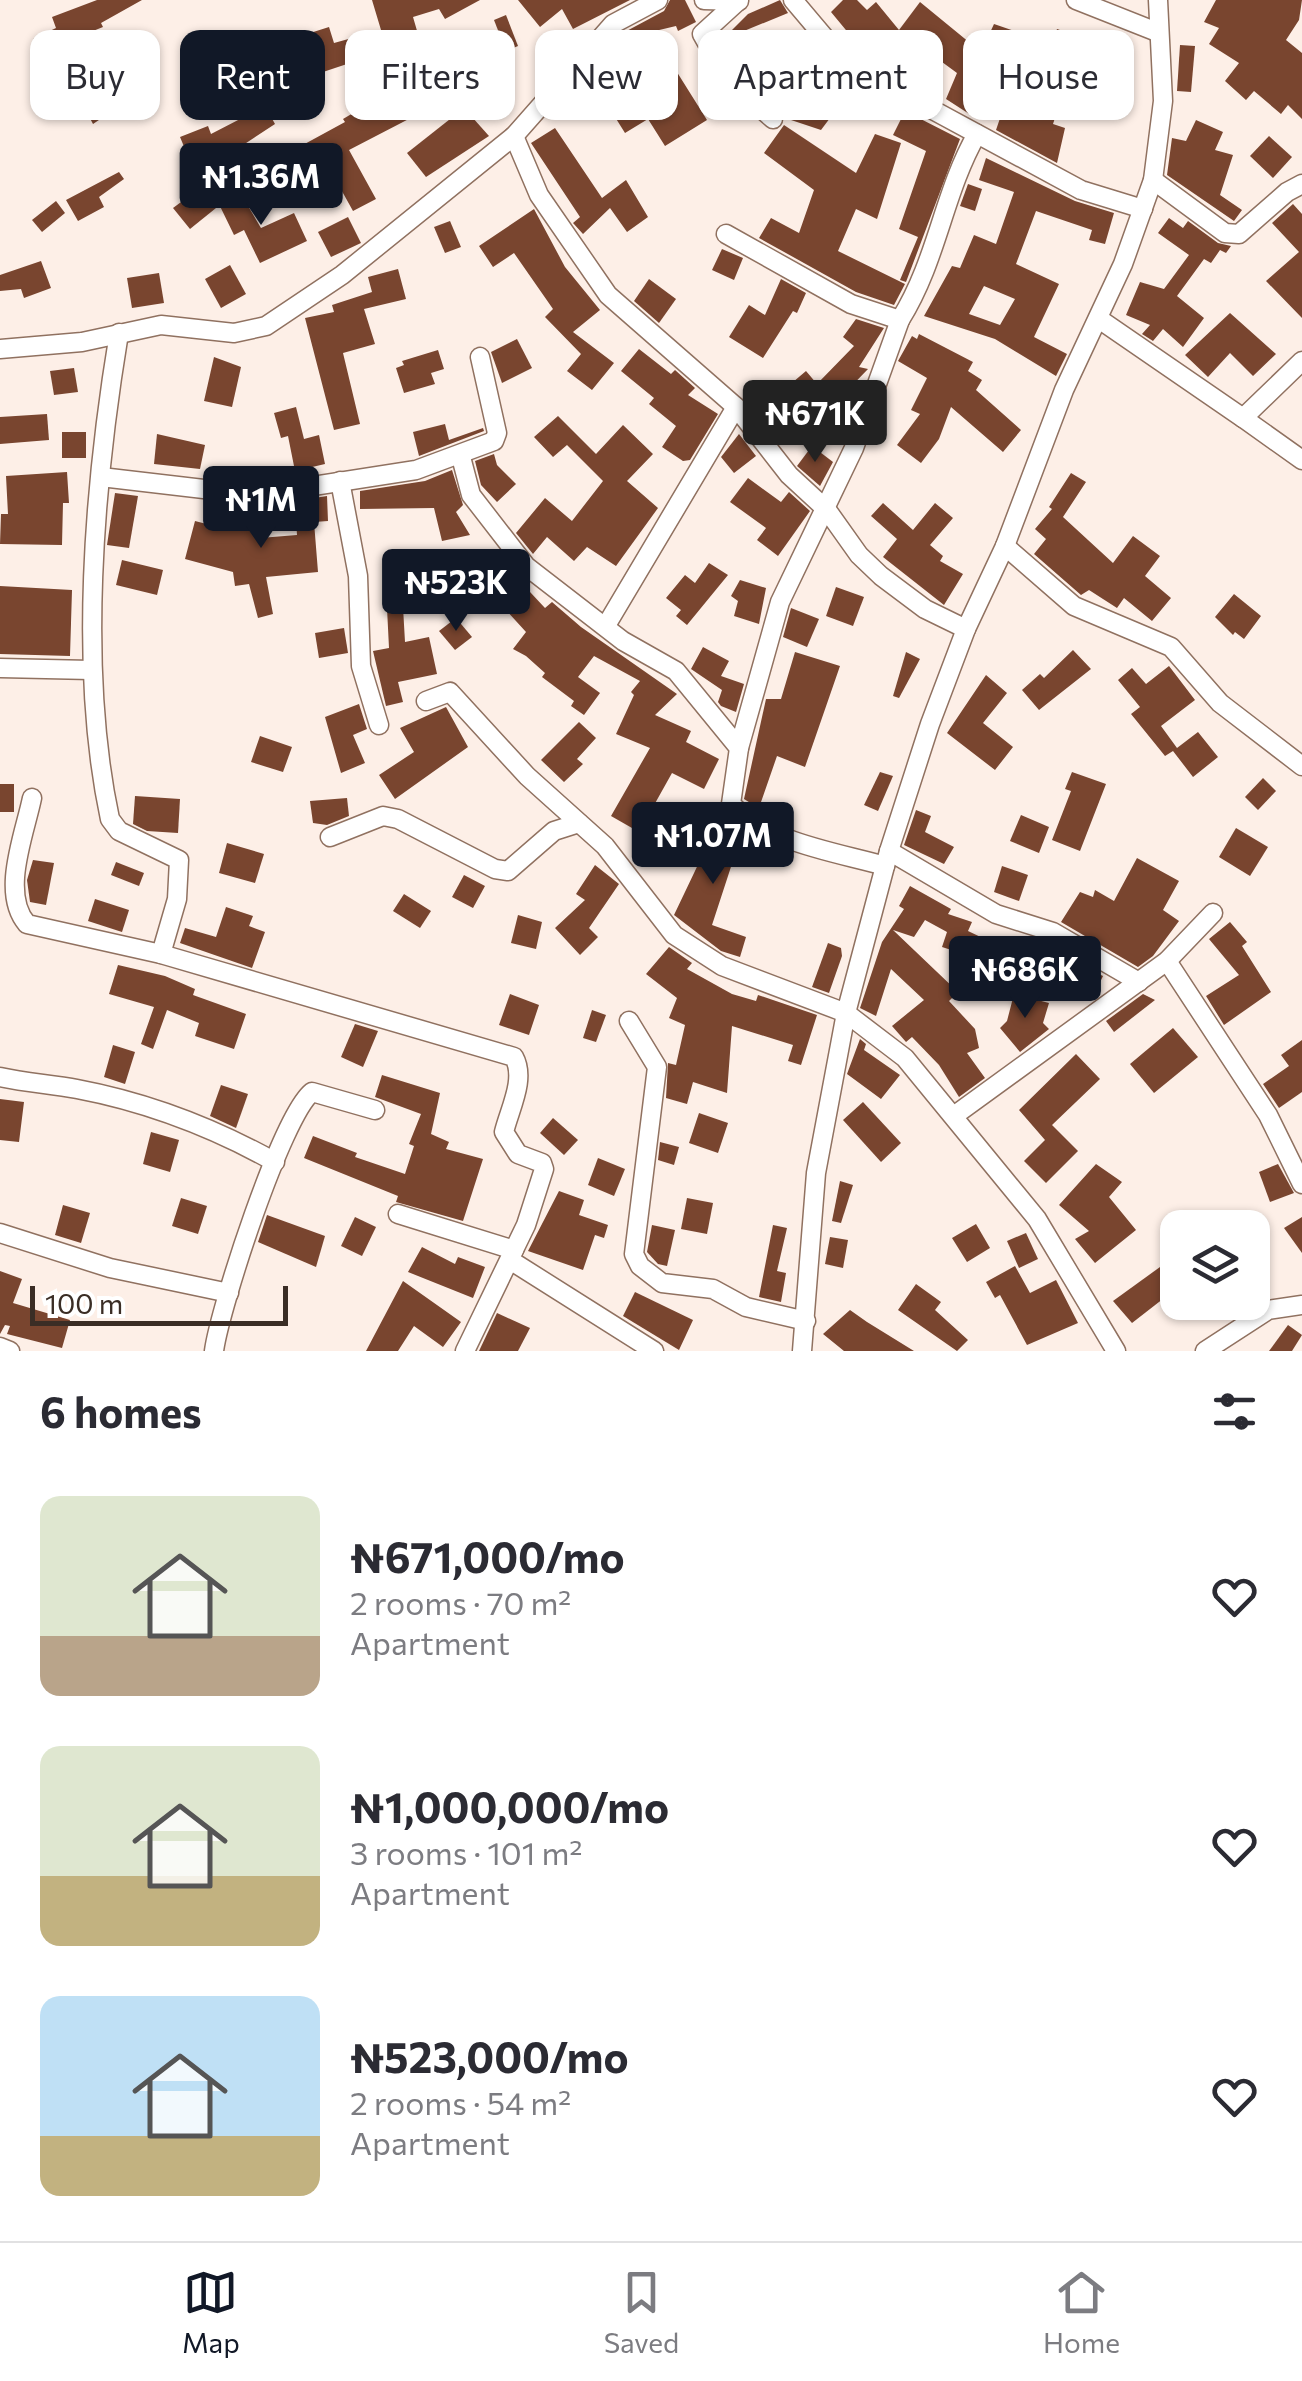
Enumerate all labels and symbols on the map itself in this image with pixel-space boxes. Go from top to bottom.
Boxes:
pin: ₦1.36M [180,143,342,228]
pin: ₦671K [745,380,885,465]
pin: ₦1M [213,466,309,551]
pin: ₦523K [386,549,526,634]
pin: ₦1.07M [632,802,794,887]
pin: ₦686K [955,936,1095,1021]
scale bar [30,1281,288,1326]

